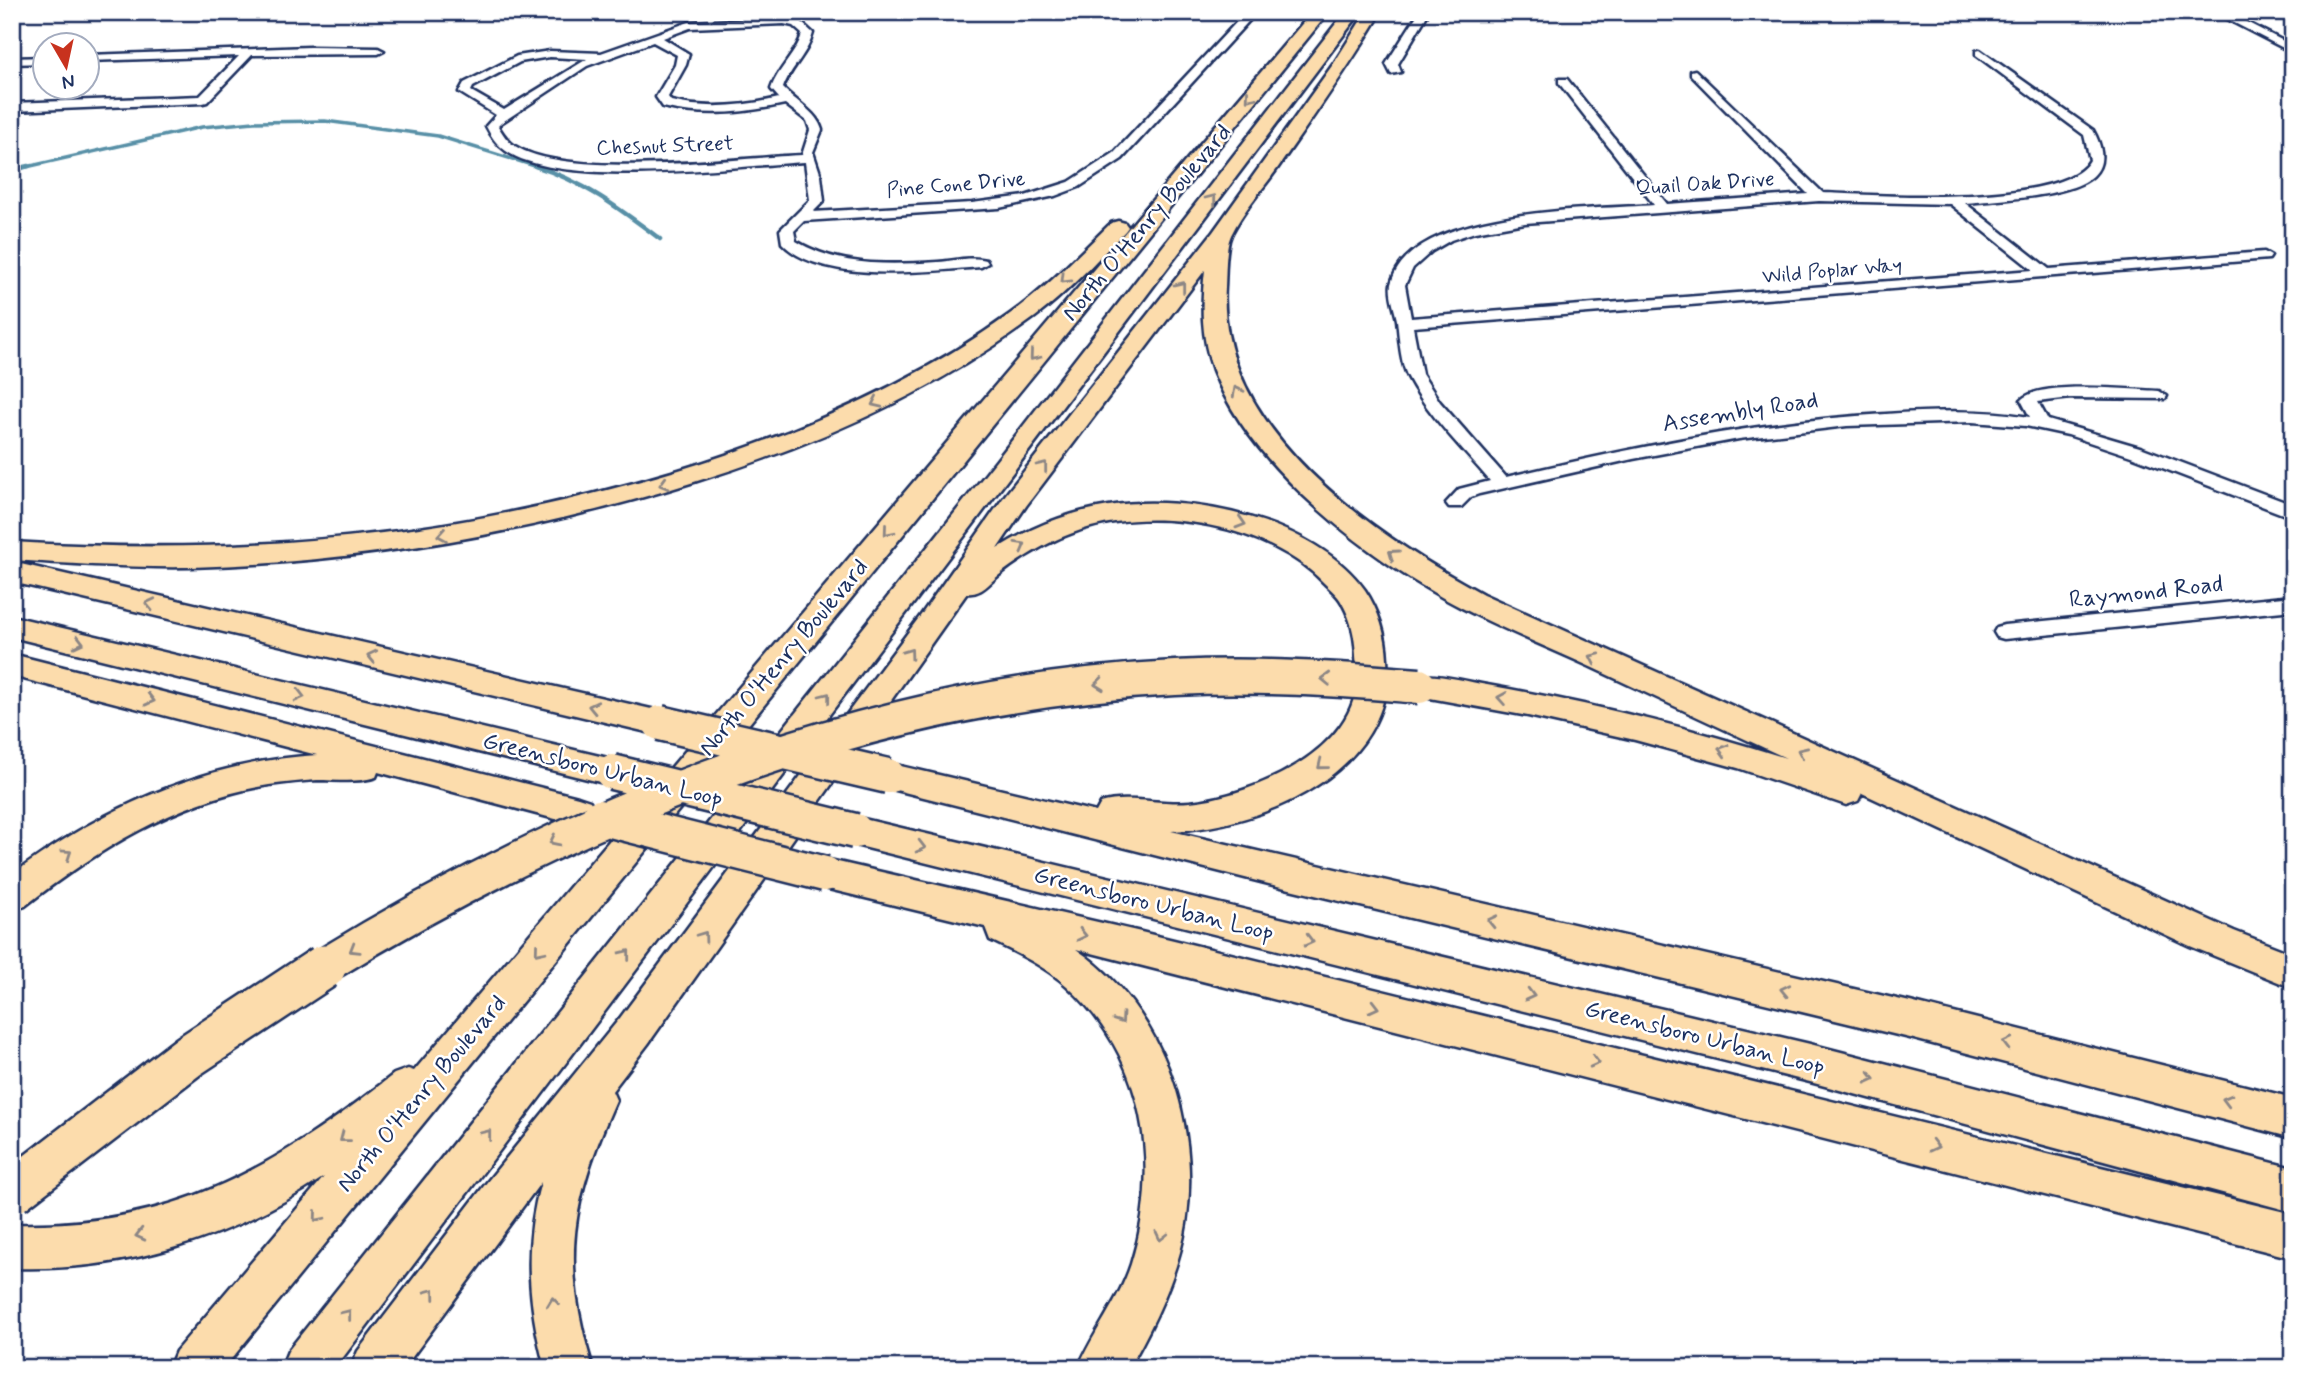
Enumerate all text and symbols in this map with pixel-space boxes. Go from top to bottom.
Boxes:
north arrow [32,32,102,102]
text: N [60,68,77,95]
one-way arrow [1246,89,1258,102]
street label: North O'Henry Boulevard [1055,118,1239,328]
street label: Chesnut Street [596,130,734,162]
street label: Pine Cone Drive [885,165,1027,205]
street label: Quail Oak Drive [1635,165,1775,203]
one-way arrow [1203,195,1216,207]
street label: Wild Poplar Way [1761,251,1903,291]
one-way arrow [1061,270,1074,283]
one-way arrow [1173,281,1186,293]
one-way arrow [1029,349,1042,361]
street label: Assembly Road [1660,385,1820,440]
one-way arrow [1232,386,1245,398]
one-way arrow [871,395,883,409]
one-way arrow [1034,461,1047,474]
one-way arrow [658,475,670,490]
one-way arrow [1235,514,1247,529]
one-way arrow [884,523,896,536]
one-way arrow [436,527,448,542]
one-way arrow [1014,541,1027,554]
one-way arrow [1388,549,1401,562]
street label: North O'Henry Boulevard [692,553,876,763]
street label: Raymond Road [2068,569,2225,616]
one-way arrow [144,598,156,612]
one-way arrow [72,634,84,648]
one-way arrow [366,649,378,664]
one-way arrow [901,649,913,661]
one-way arrow [1589,652,1602,666]
one-way arrow [1321,671,1332,686]
one-way arrow [1093,676,1104,691]
one-way arrow [294,687,306,702]
one-way arrow [1496,691,1507,706]
one-way arrow [144,692,156,706]
one-way arrow [817,693,830,705]
one-way arrow [587,701,599,715]
street label: Greensboro Urban Loop [479,726,726,815]
one-way arrow [1717,744,1729,759]
one-way arrow [1796,746,1809,760]
one-way arrow [1317,756,1329,769]
one-way arrow [549,833,561,847]
one-way arrow [915,839,927,853]
one-way arrow [59,850,72,862]
street label: Greensboro Urban Loop [1030,860,1277,949]
one-way arrow [1486,915,1498,929]
one-way arrow [1076,926,1088,941]
one-way arrow [695,931,707,944]
one-way arrow [1303,933,1315,947]
one-way arrow [348,941,361,954]
one-way arrow [535,942,547,955]
one-way arrow [618,950,631,962]
one-way arrow [1780,983,1792,998]
one-way arrow [1524,987,1536,1001]
street label: North O'Henry Boulevard [330,989,514,1199]
street label: Greensboro Urban Loop [1581,994,1828,1083]
one-way arrow [1368,998,1380,1013]
one-way arrow [1112,1011,1124,1024]
one-way arrow [2001,1037,2013,1051]
one-way arrow [1589,1054,1601,1068]
one-way arrow [1864,1070,1876,1084]
one-way arrow [2221,1094,2233,1108]
one-way arrow [478,1129,491,1142]
one-way arrow [339,1130,352,1143]
one-way arrow [1928,1138,1940,1152]
one-way arrow [314,1209,327,1221]
one-way arrow [134,1227,146,1241]
one-way arrow [1154,1230,1169,1242]
one-way arrow [422,1288,435,1301]
one-way arrow [545,1296,560,1308]
one-way arrow [339,1309,352,1322]

